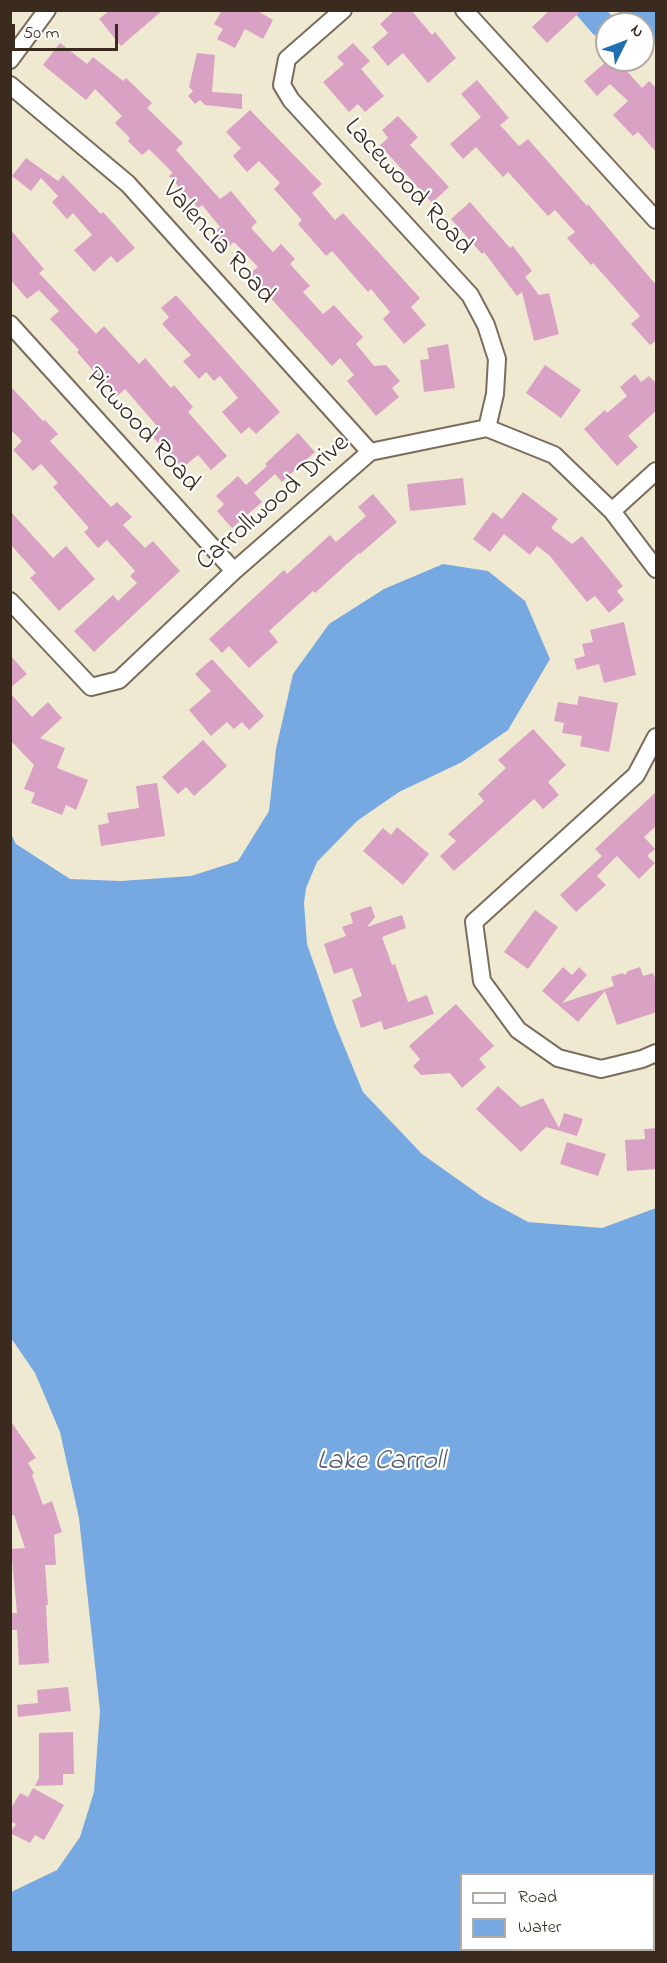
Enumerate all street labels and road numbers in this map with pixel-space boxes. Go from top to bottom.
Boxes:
street label: Lacewood Road [336,113,478,263]
street label: Valencia Road [153,176,281,312]
street label: Picwood Road [76,362,206,500]
street label: Carrollwood Drive [191,429,357,579]

